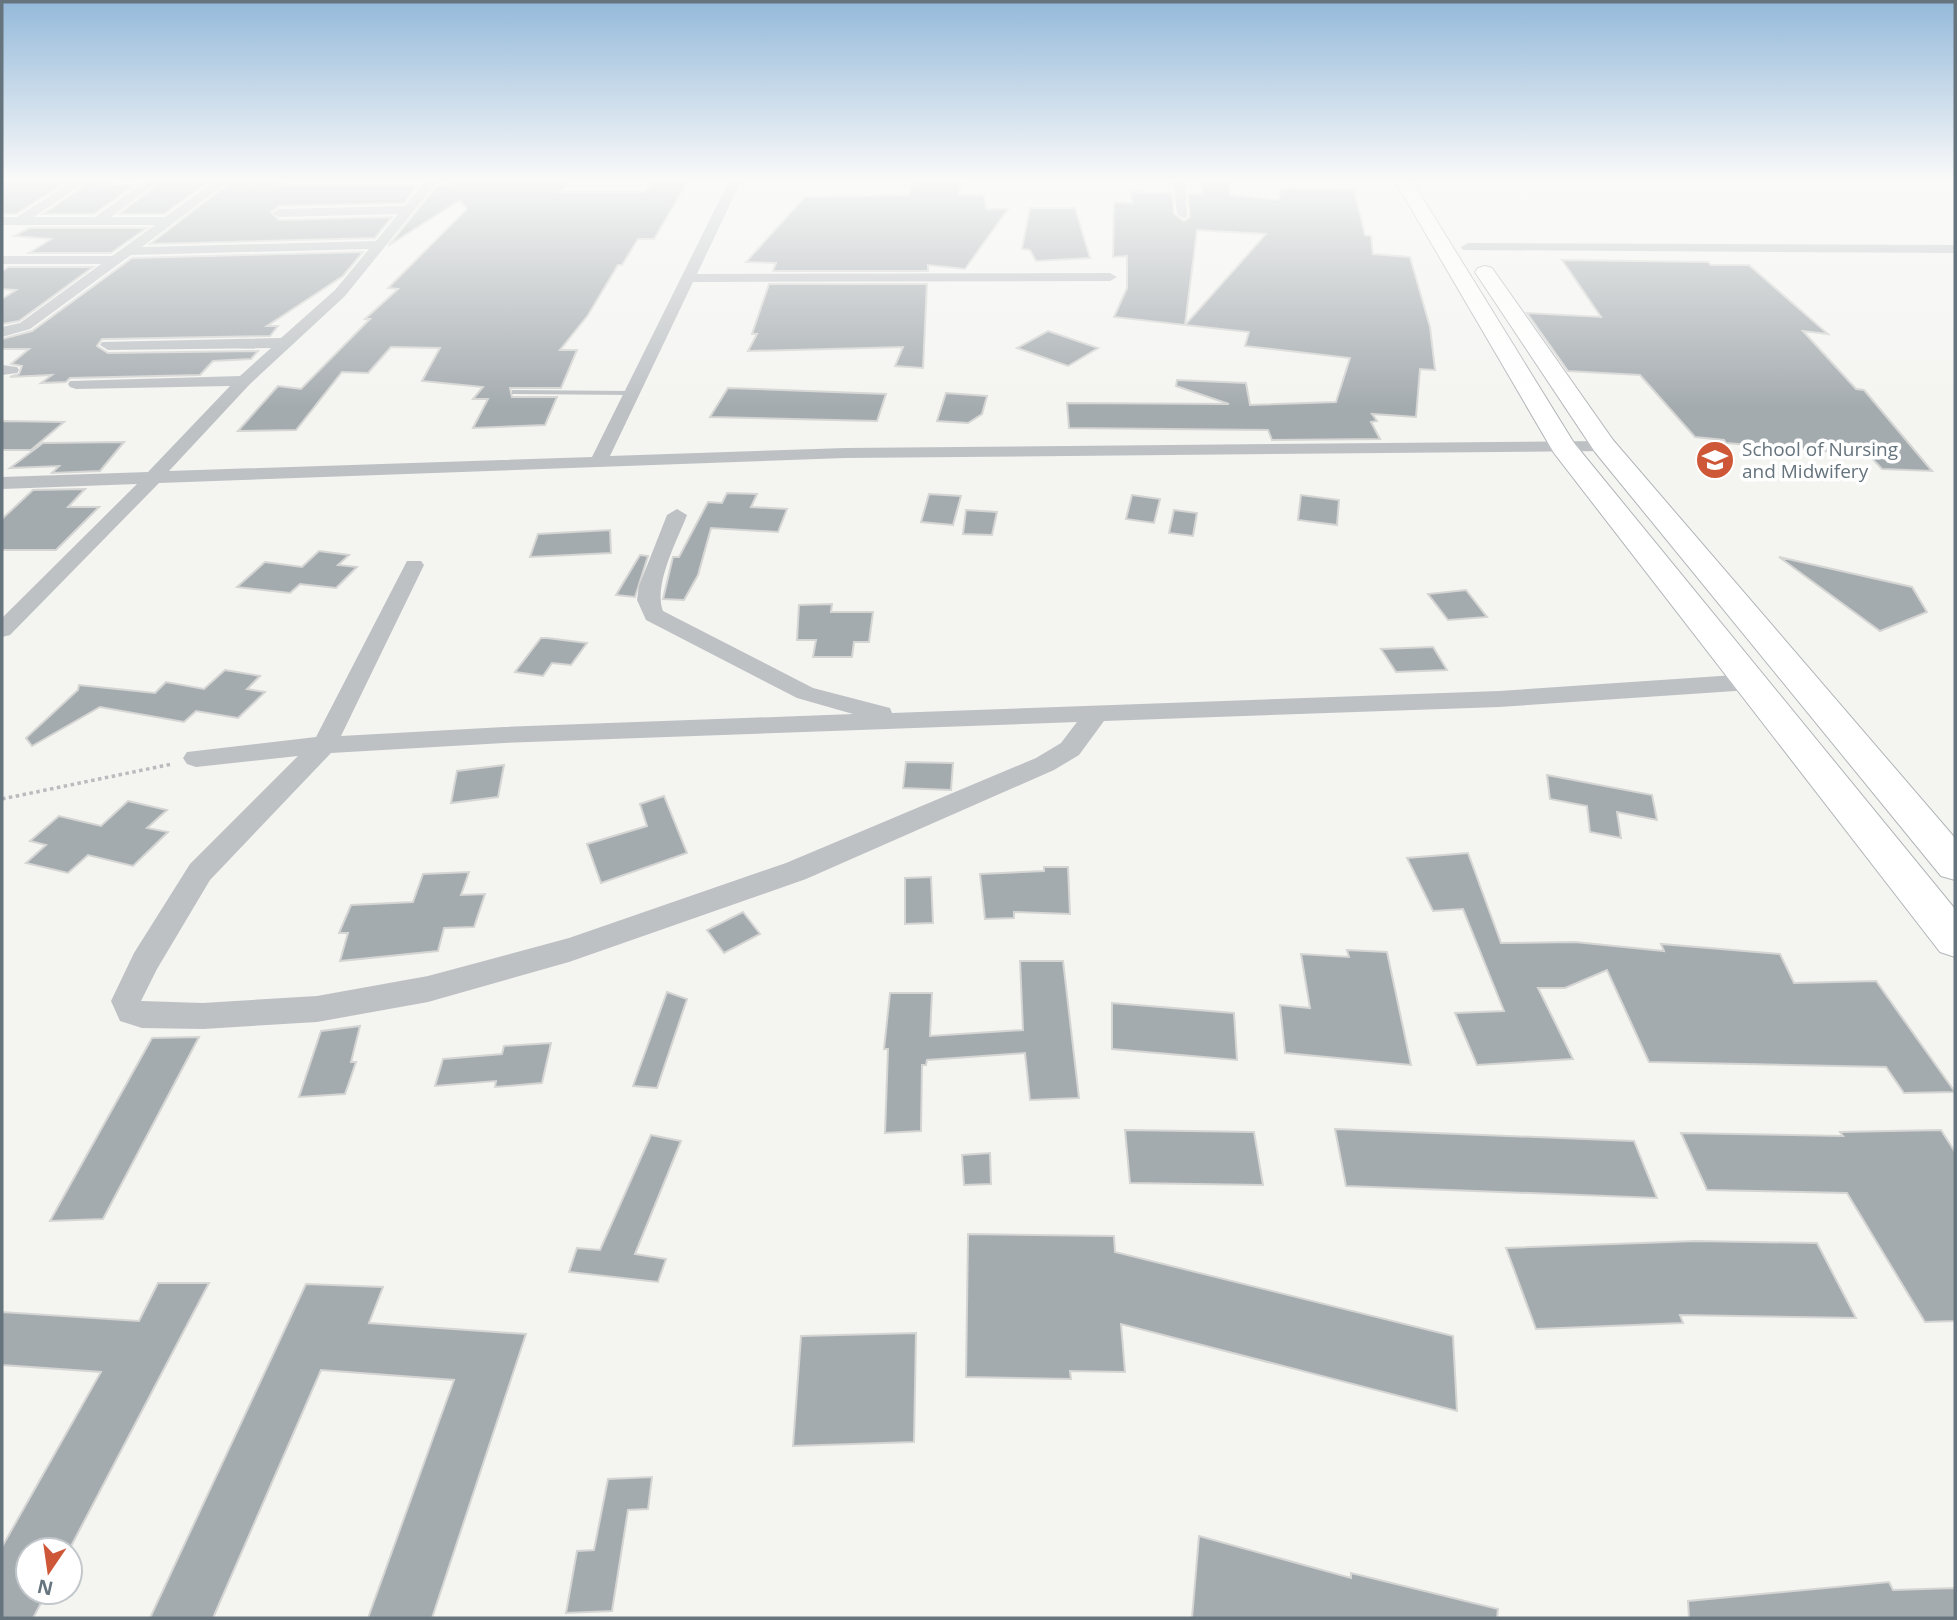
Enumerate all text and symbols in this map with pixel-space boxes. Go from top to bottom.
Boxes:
place label: School of Nursing and Midwifery [1742,436,1898,484]
school or university icon: School of Nursing and Midwifery [1694,439,1736,481]
north arrow [14,1536,84,1606]
text: N [35,1573,56,1602]

